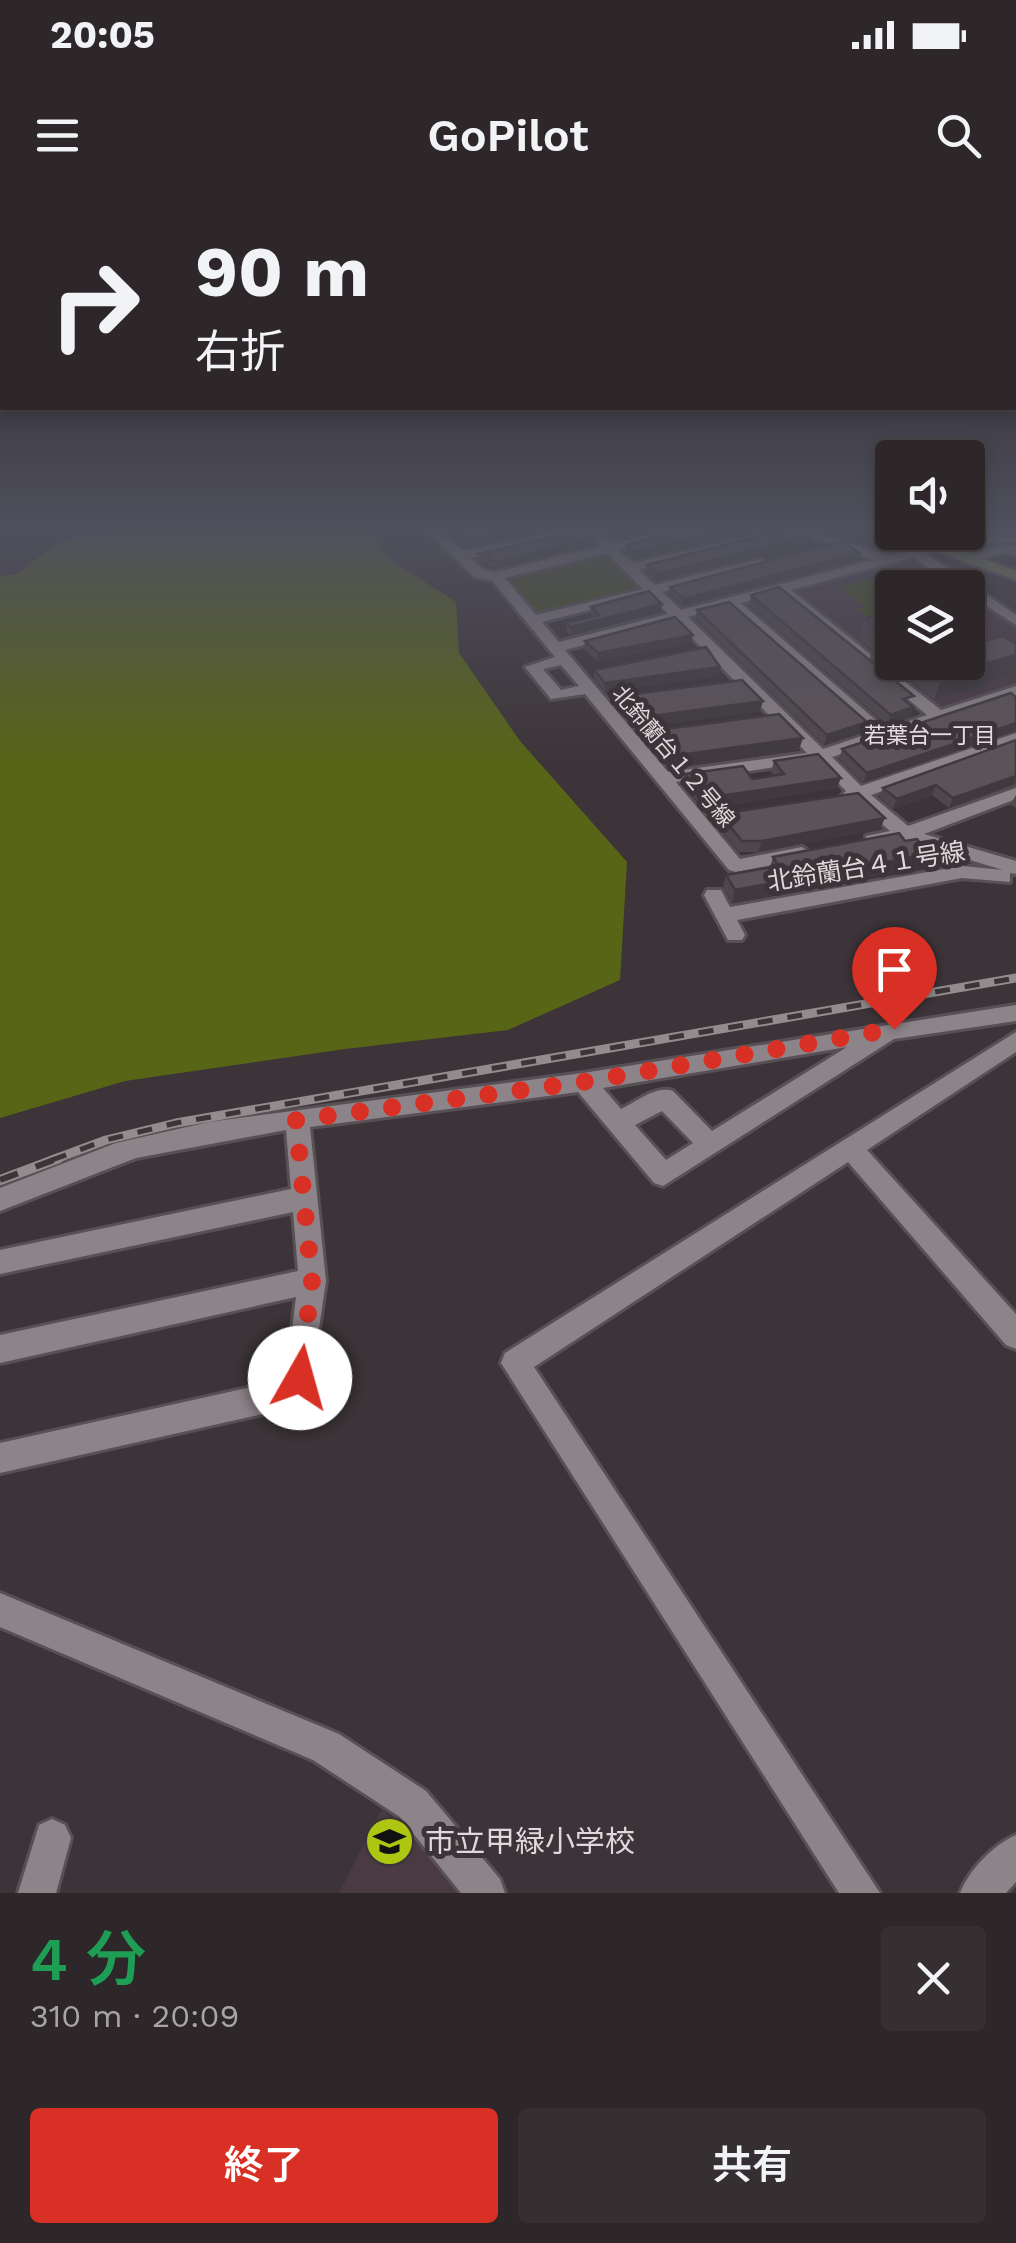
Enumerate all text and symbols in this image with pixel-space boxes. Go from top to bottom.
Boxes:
text: 20:05 [50,13,155,57]
icon: menu [30,108,85,163]
icon: search [931,108,986,163]
text: GoPilot [427,109,589,162]
text: 90 m [195,231,369,313]
icon: right [30,240,160,370]
text: 右折 [195,325,285,378]
map controls [875,440,985,680]
button: sound [875,440,985,550]
button: layers [875,570,985,680]
street label: 北鈴蘭台１２号線 [607,681,740,832]
district label: 若葉台一丁目 [864,723,996,748]
street label: 北鈴蘭台４１号線 [765,837,967,896]
pin [852,927,937,1030]
icon: arrive [867,942,922,997]
position arrow [248,1326,352,1430]
school or university icon: 市立甲緑小学校 [364,1816,416,1868]
place label: 市立甲緑小学校 [425,1824,635,1859]
text: 4 分 [30,1924,146,1995]
button: close [881,1926,986,2031]
text: 310 m · 20:09 [30,1997,239,2035]
button: 終了 [30,2108,498,2223]
button: 共有 [518,2108,986,2223]

